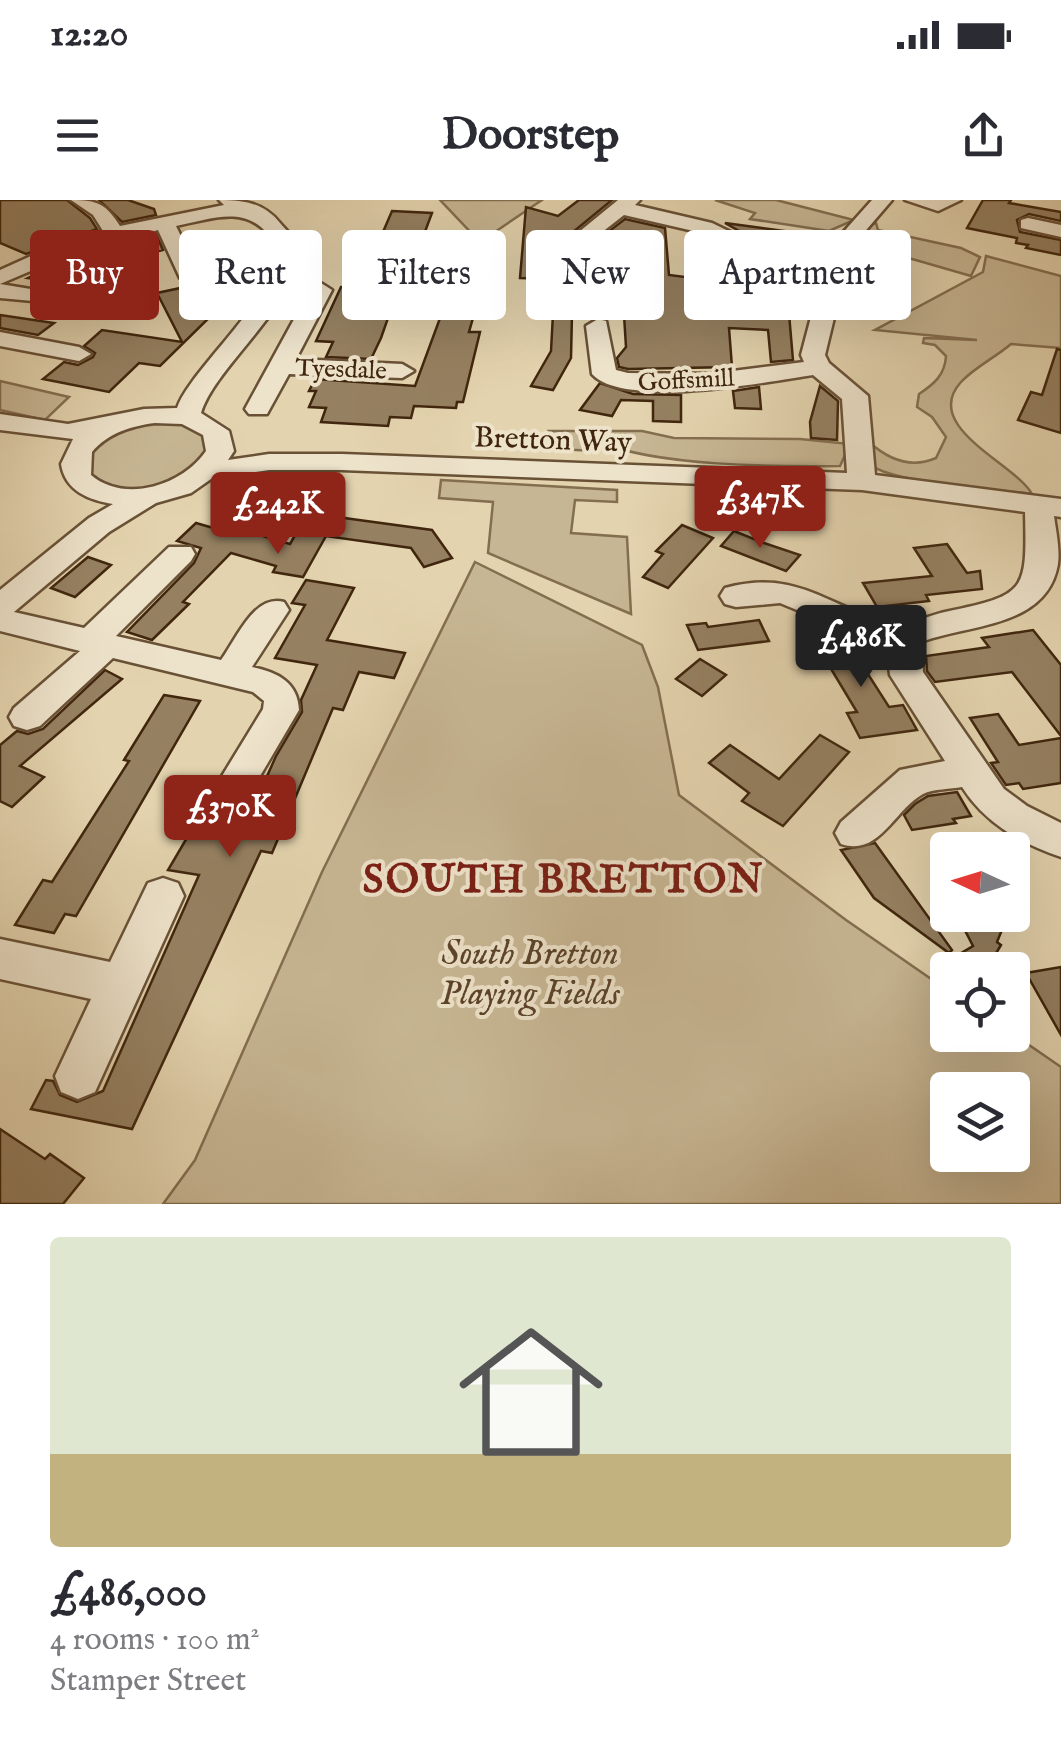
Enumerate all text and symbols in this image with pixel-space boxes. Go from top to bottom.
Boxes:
text: 12:20 [50,11,129,59]
text: Doorstep [442,107,619,164]
icon: menu [50,108,105,163]
icon: share [956,108,1011,163]
chip: Buy [30,230,159,320]
chip: Rent [179,230,322,320]
chip: Filters [342,230,506,320]
chip: New [526,230,664,320]
chip: Apartment [684,230,911,320]
street label: Tyesdale [295,352,387,388]
street label: Goffsmill [637,362,735,400]
street label: Bretton Way [473,419,633,463]
pin: £347K [690,466,830,551]
pin: £242K [208,472,348,557]
text: £347K [717,478,803,519]
text: £242K [232,484,324,525]
pin: £486K [791,605,931,690]
text: £486K [817,617,905,658]
pin: £370K [160,775,300,860]
text: £370K [186,787,274,828]
north arrow [930,832,1030,932]
map controls [930,832,1030,1172]
district label: SOUTH BRETTON [363,856,765,907]
park label: South Bretton Playing Fields [440,932,621,1017]
button: locate [930,952,1030,1052]
button: layers [930,1072,1030,1172]
icon: home [441,1302,621,1482]
text: £486,000 [50,1567,207,1620]
text: 4 rooms · 100 m² [50,1620,260,1661]
text: Stamper Street [50,1661,246,1702]

